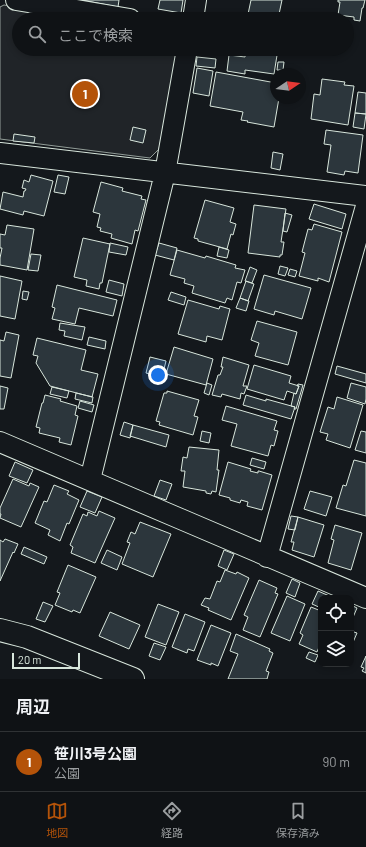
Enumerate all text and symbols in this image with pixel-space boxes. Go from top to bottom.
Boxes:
search box [12,12,354,56]
icon: search [26,23,48,45]
text: ここで検索 [58,26,133,44]
north arrow [270,68,306,104]
pin: 1 [72,79,98,109]
your location [148,365,168,385]
map controls [318,595,354,667]
button: locate [318,595,354,631]
button: layers [318,631,354,667]
scale bar [12,651,80,670]
text: 20 m [18,653,41,666]
text: 周辺 [16,696,50,716]
text: 笹川3号公園 [54,744,137,762]
text: 1 [27,754,31,770]
text: 90 m [323,754,350,770]
text: 公園 [54,765,80,781]
tab: 地図 [46,800,68,840]
tab: 経路 [161,800,183,840]
tab: 保存済み [276,800,320,840]

